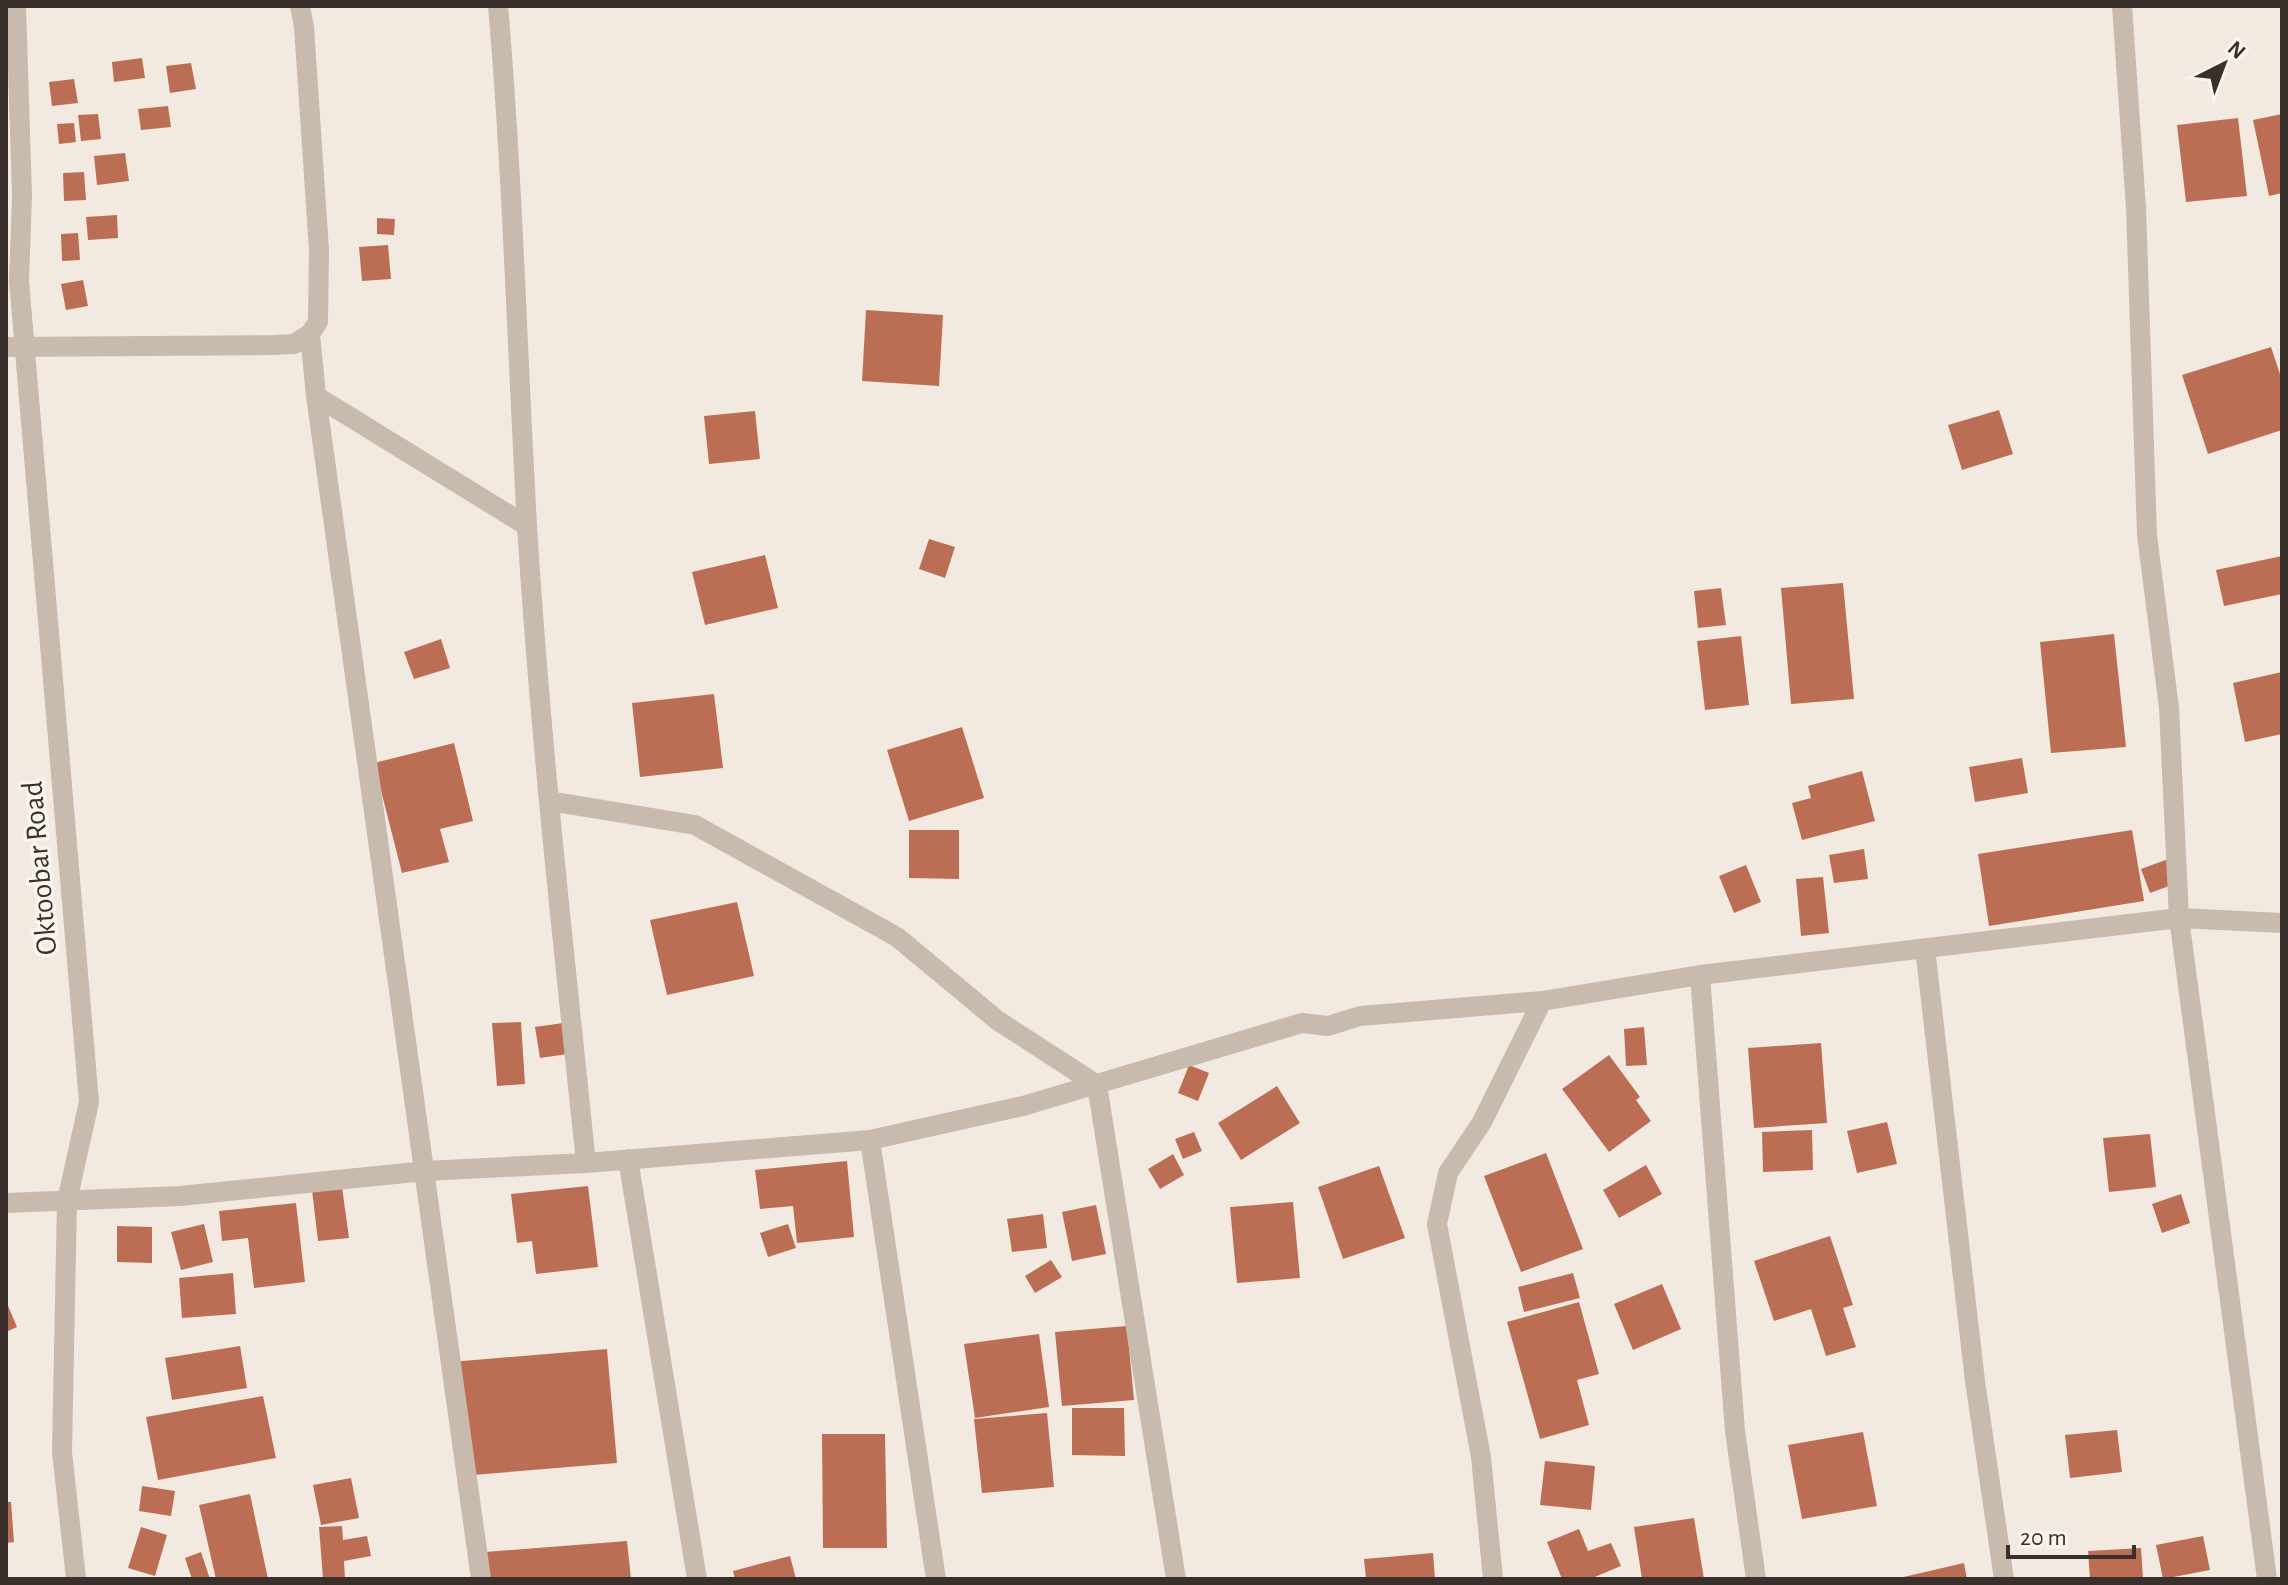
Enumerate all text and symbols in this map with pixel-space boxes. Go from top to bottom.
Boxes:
north arrow [2184,24,2264,104]
text: N [2224,37,2250,63]
street label: Oktoobar Road [17,780,63,956]
scale bar [2008,1509,2134,1559]
text: 20 m [2020,1526,2067,1550]

